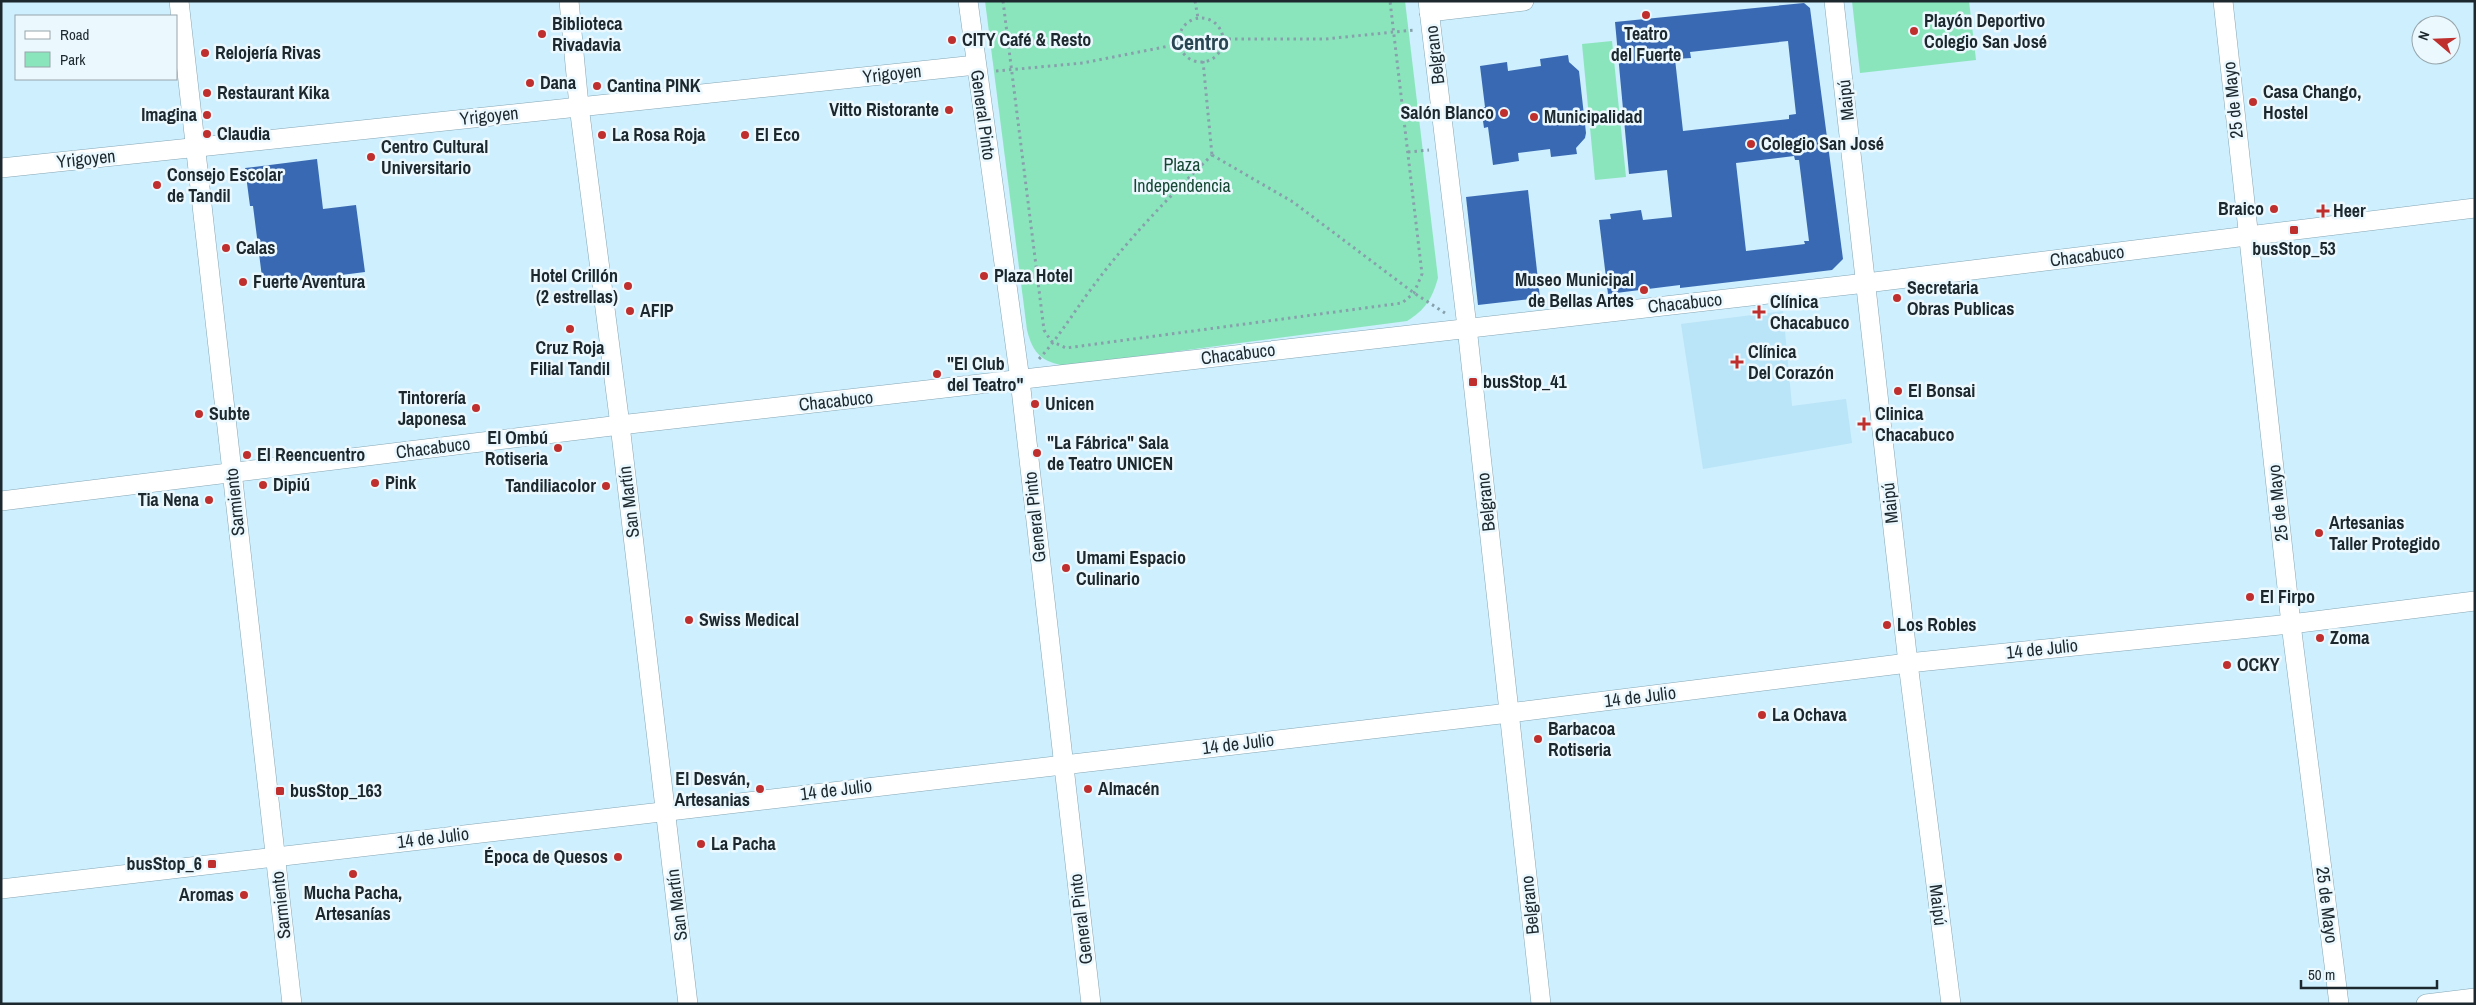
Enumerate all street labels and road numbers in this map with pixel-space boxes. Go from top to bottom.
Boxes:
street label: Belgrano [1418,24,1451,86]
street label: Yrigoyen [861,58,923,89]
street label: 25 de Mayo [2216,60,2249,140]
street label: General Pinto [965,68,1002,162]
street label: Maipú [1831,78,1860,122]
street label: Yrigoyen [458,100,520,131]
street label: Yrigoyen [55,143,117,174]
street label: Chacabuco [2048,239,2126,272]
street label: Chacabuco [1647,286,1723,319]
street label: Chacabuco [1199,337,1277,370]
street label: Chacabuco [798,384,874,417]
street label: Chacabuco [394,431,472,464]
street label: 25 de Mayo [2261,463,2294,543]
street label: San Martín [612,465,645,539]
street label: Sarmiento [219,467,250,537]
street label: General Pinto [1017,470,1052,564]
street label: Belgrano [1470,471,1501,533]
street label: Maipú [1875,481,1904,525]
street label: 14 de Julio [2005,632,2079,665]
street label: 14 de Julio [1603,680,1677,713]
street label: 14 de Julio [1201,727,1275,760]
street label: 14 de Julio [799,773,873,806]
street label: 14 de Julio [396,821,470,854]
street label: 25 de Mayo [2310,865,2345,945]
street label: San Martín [660,868,693,942]
street label: Sarmiento [265,870,296,940]
street label: General Pinto [1063,872,1098,966]
street label: Belgrano [1514,874,1545,936]
street label: Maipú [1924,883,1953,927]

